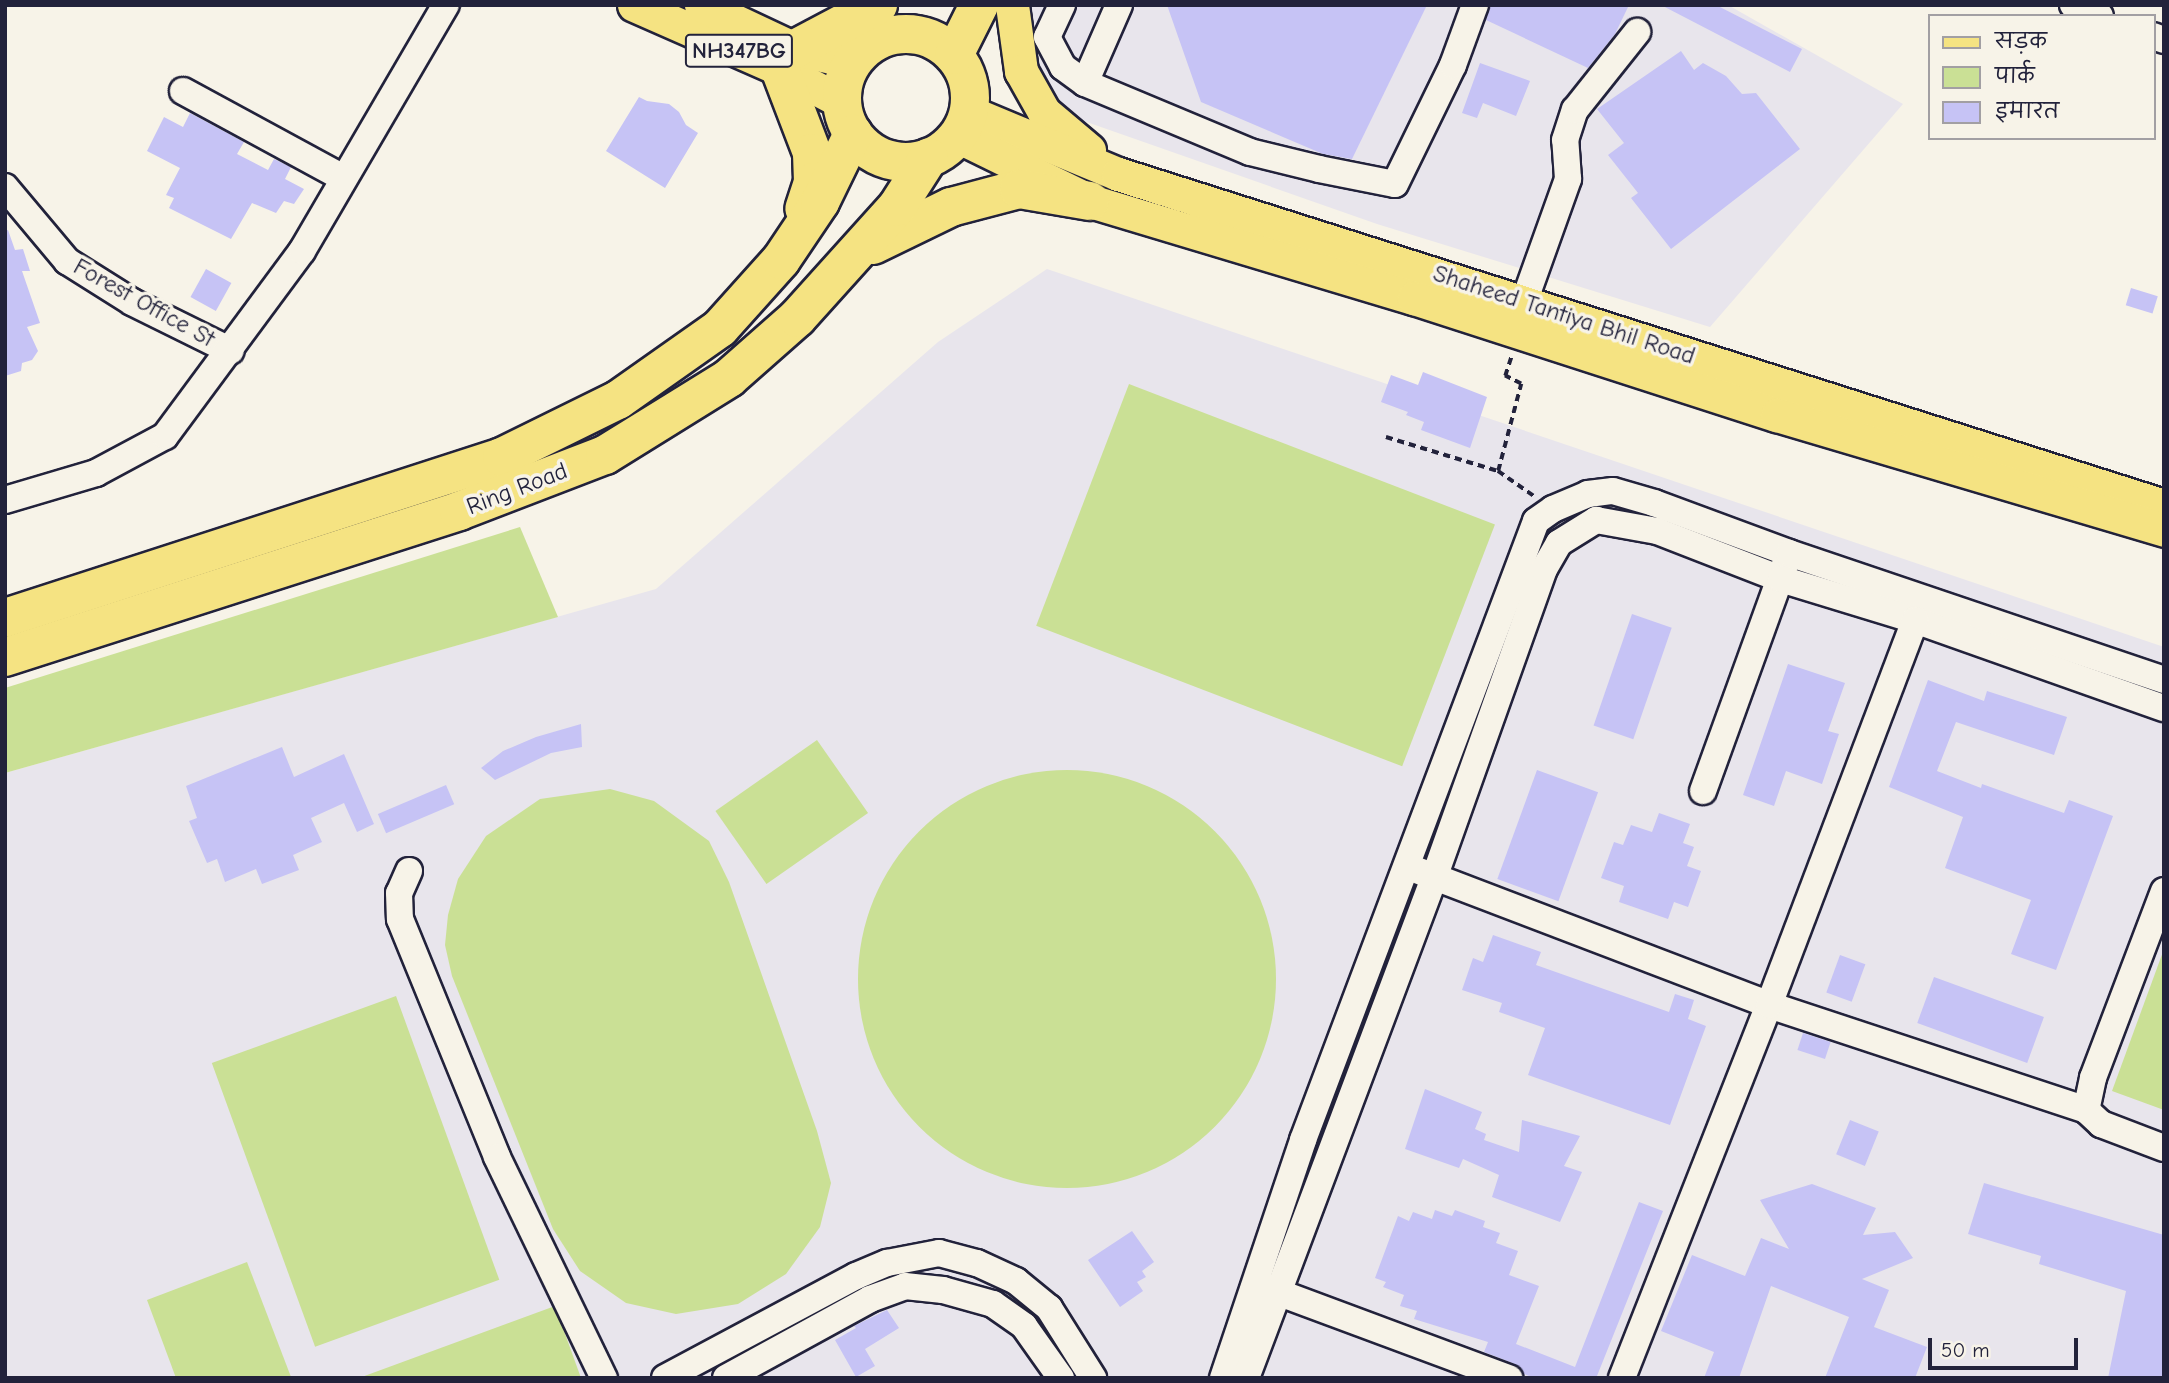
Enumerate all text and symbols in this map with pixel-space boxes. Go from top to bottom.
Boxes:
legend [1927,14,2155,140]
text: सड़क [1995,29,2047,53]
road number: NH347BG [685,32,793,70]
text: पार्क [1995,64,2035,88]
text: इमारत [1995,99,2059,123]
street label: Forest Office St [68,252,220,354]
street label: Shaheed Tantiya Bhil Road [1430,259,1698,371]
street label: Ring Road [463,457,571,521]
scale bar [1931,1324,2082,1368]
text: 50 m [1941,1338,1990,1362]

